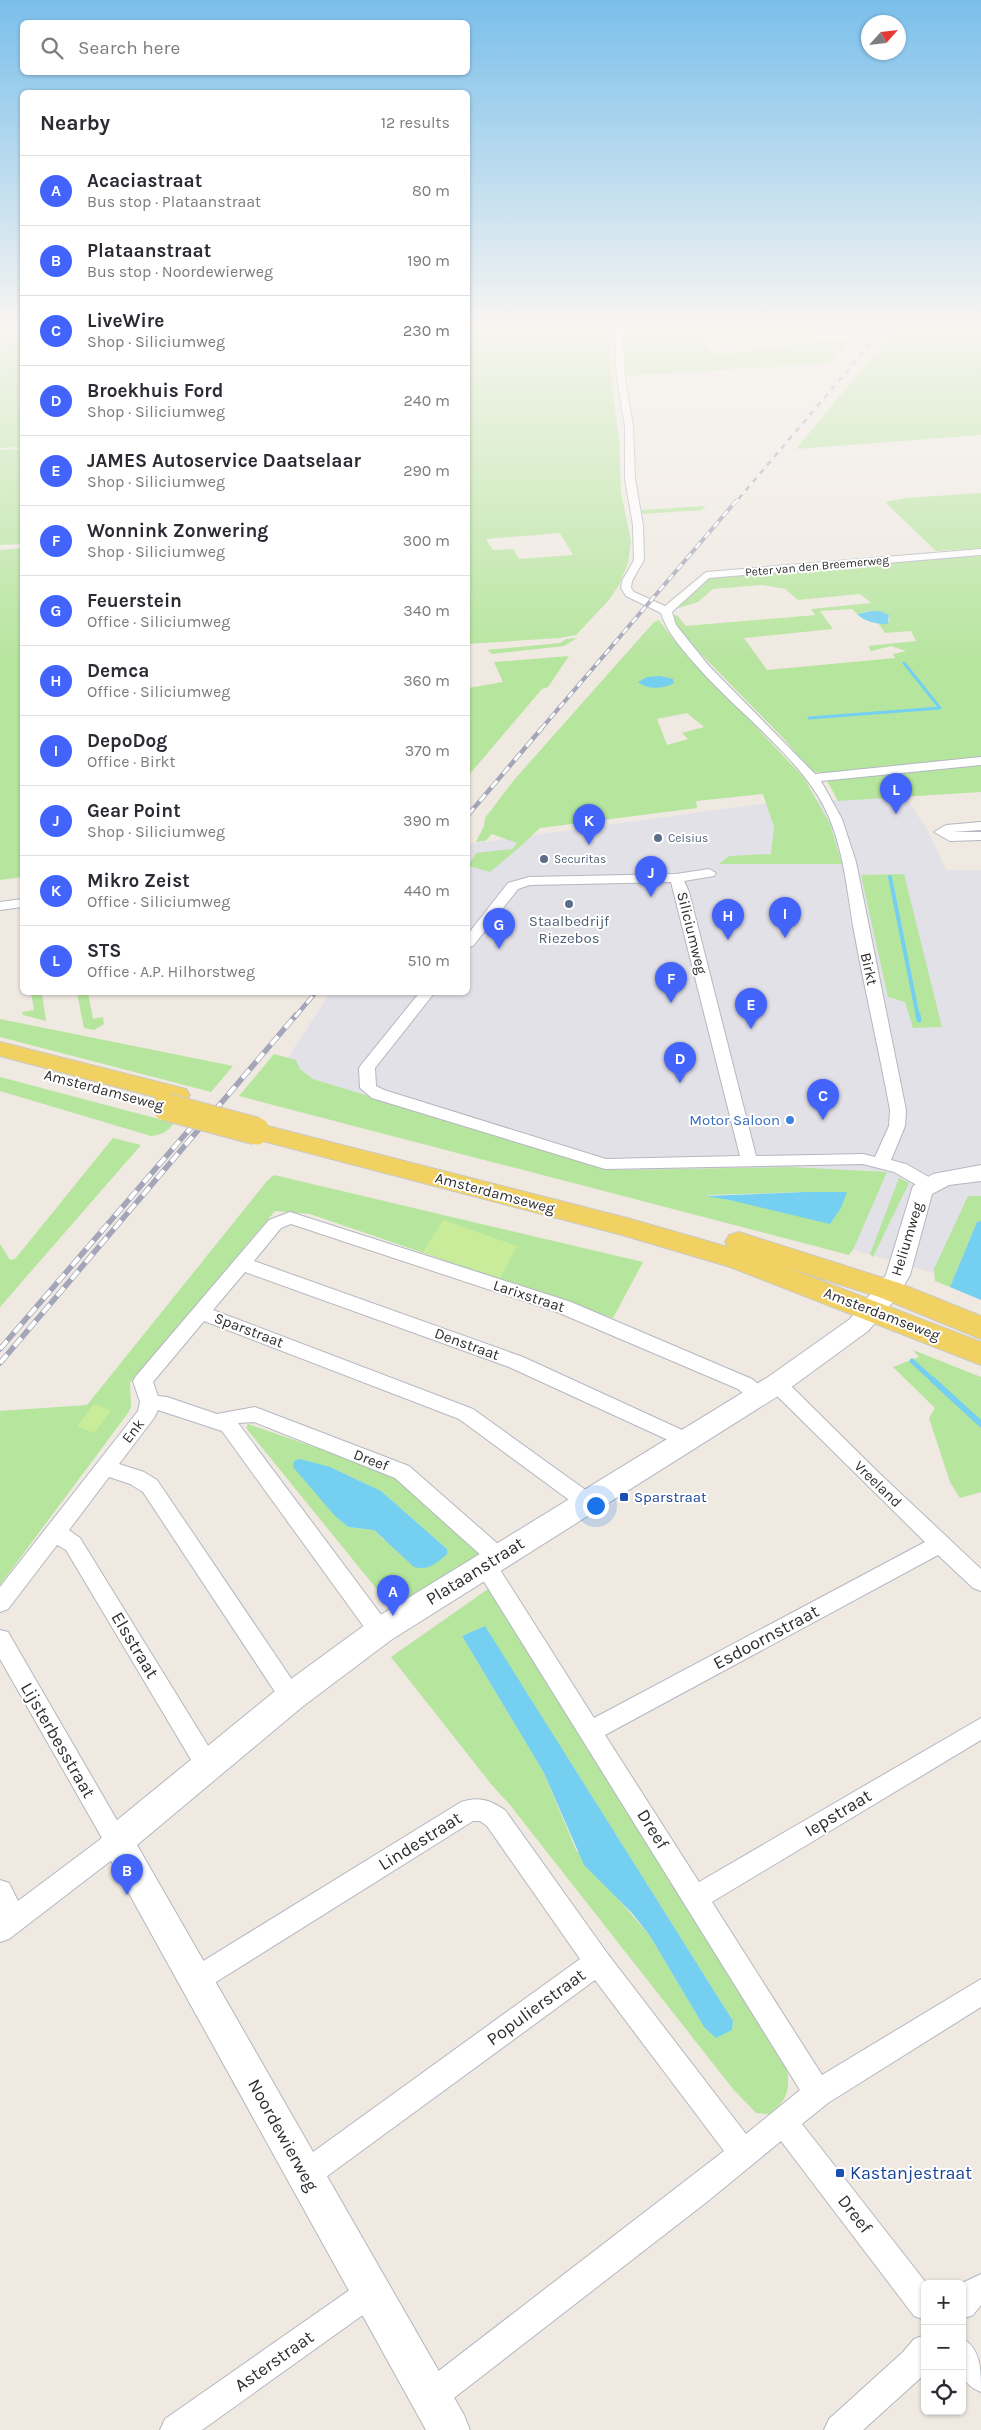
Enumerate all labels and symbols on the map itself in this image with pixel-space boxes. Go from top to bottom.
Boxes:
north arrow [861,15,906,60]
street label: Peter van den Breemerweg [745,553,890,579]
pin: L [880,773,912,814]
pin: K [573,804,605,845]
place label: Celsius [668,831,708,845]
marker: Celsius [652,832,664,844]
place label: Securitas [554,852,606,866]
marker: Securitas [538,853,550,865]
pin: J [635,856,667,897]
street label: Siliciumweg [673,890,711,977]
pin: I [769,897,801,938]
marker: Staalbedrijf Riezebos [563,898,575,910]
pin: H [712,899,744,940]
pin: G [483,908,515,949]
place label: Staalbedrijf Riezebos [529,912,610,947]
street label: Birkt [856,951,882,988]
pin: F [655,962,687,1003]
pin: E [735,988,767,1029]
pin: D [664,1042,696,1083]
street label: Amsterdamseweg [42,1065,166,1115]
pin: C [807,1079,839,1120]
place label: Motor Saloon [689,1111,780,1129]
marker: Motor Saloon [784,1114,796,1126]
street label: Amsterdamseweg [433,1168,557,1218]
street label: Heliumweg [887,1199,927,1278]
street label: Larixstraat [491,1276,567,1316]
street label: Amsterdamseweg [821,1284,943,1345]
street label: Sparstraat [212,1309,286,1352]
street label: Denstraat [432,1324,502,1364]
street label: Enk [118,1415,148,1447]
street label: Dreef [351,1445,392,1475]
street label: Vreeland [850,1457,906,1511]
place label: Sparstraat [634,1488,707,1506]
marker: Sparstraat [618,1491,630,1503]
your location [583,1493,609,1519]
street label: Plataanstraat [422,1532,528,1610]
pin: A [377,1575,409,1616]
street label: Esdoornstraat [709,1600,823,1674]
street label: Elsstraat [107,1608,164,1683]
street label: Lijsterbesstraat [16,1678,100,1802]
street label: Iepstraat [801,1784,876,1842]
street label: Dreef [632,1805,674,1854]
street label: Lindestraat [374,1807,466,1875]
pin: B [111,1854,143,1895]
street label: Populierstraat [482,1964,590,2050]
street label: Noordewierweg [243,2075,323,2195]
place label: Kastanjestraat [850,2162,972,2184]
marker: Kastanjestraat [834,2167,846,2179]
street label: Dreef [833,2190,877,2238]
street label: Asterstraat [230,2326,318,2396]

